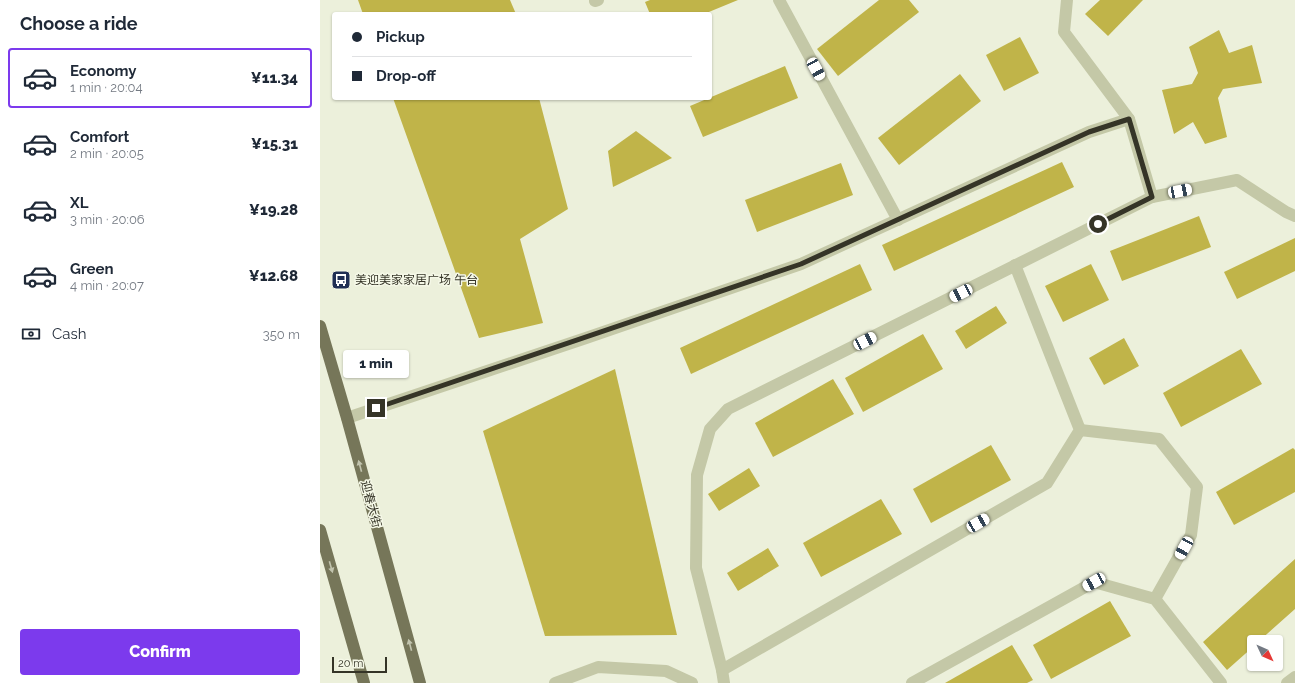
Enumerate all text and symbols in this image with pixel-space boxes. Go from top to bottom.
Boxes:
text: Choose a ride [20,13,138,34]
text: Pickup [376,28,425,46]
car [805,56,827,82]
icon: car [22,60,58,96]
text: Economy [70,62,137,80]
text: Drop-off [376,67,436,85]
text: ¥11.34 [251,69,298,87]
text: 1 min · 20:04 [70,80,143,95]
icon: car [22,126,58,162]
text: Comfort [70,128,129,146]
text: ¥15.31 [251,135,298,153]
text: 2 min · 20:05 [70,146,144,161]
car [1167,183,1193,199]
icon: car [22,192,58,228]
text: XL [70,194,88,212]
text: ¥19.28 [249,201,298,219]
text: 3 min · 20:06 [70,212,145,227]
route start [1089,215,1107,233]
icon: car [22,258,58,294]
text: Green [70,260,114,278]
text: ¥12.68 [249,267,298,285]
bus stop icon: 美迎美家家居广场 午台 [330,269,352,291]
place label: 美迎美家家居广场 午台 [355,273,478,287]
text: 4 min · 20:07 [70,278,144,293]
car [948,282,974,304]
icon: cash [20,323,42,345]
text: Cash [52,325,86,343]
text: 350 m [263,327,300,342]
car [852,330,878,352]
callout: 1 min [343,350,409,378]
text: 1 min [359,356,393,371]
route end [367,399,385,417]
one-way arrow [357,460,363,472]
street label: 迎春大街 [358,479,384,529]
car [965,512,991,534]
car [1173,535,1195,561]
one-way arrow [328,561,334,573]
car [1081,571,1107,593]
button: Confirm [20,629,300,675]
north arrow [1247,635,1283,671]
map controls [1247,635,1283,671]
one-way arrow [406,639,412,652]
scale bar [332,655,387,674]
text: 20 m [338,657,363,670]

